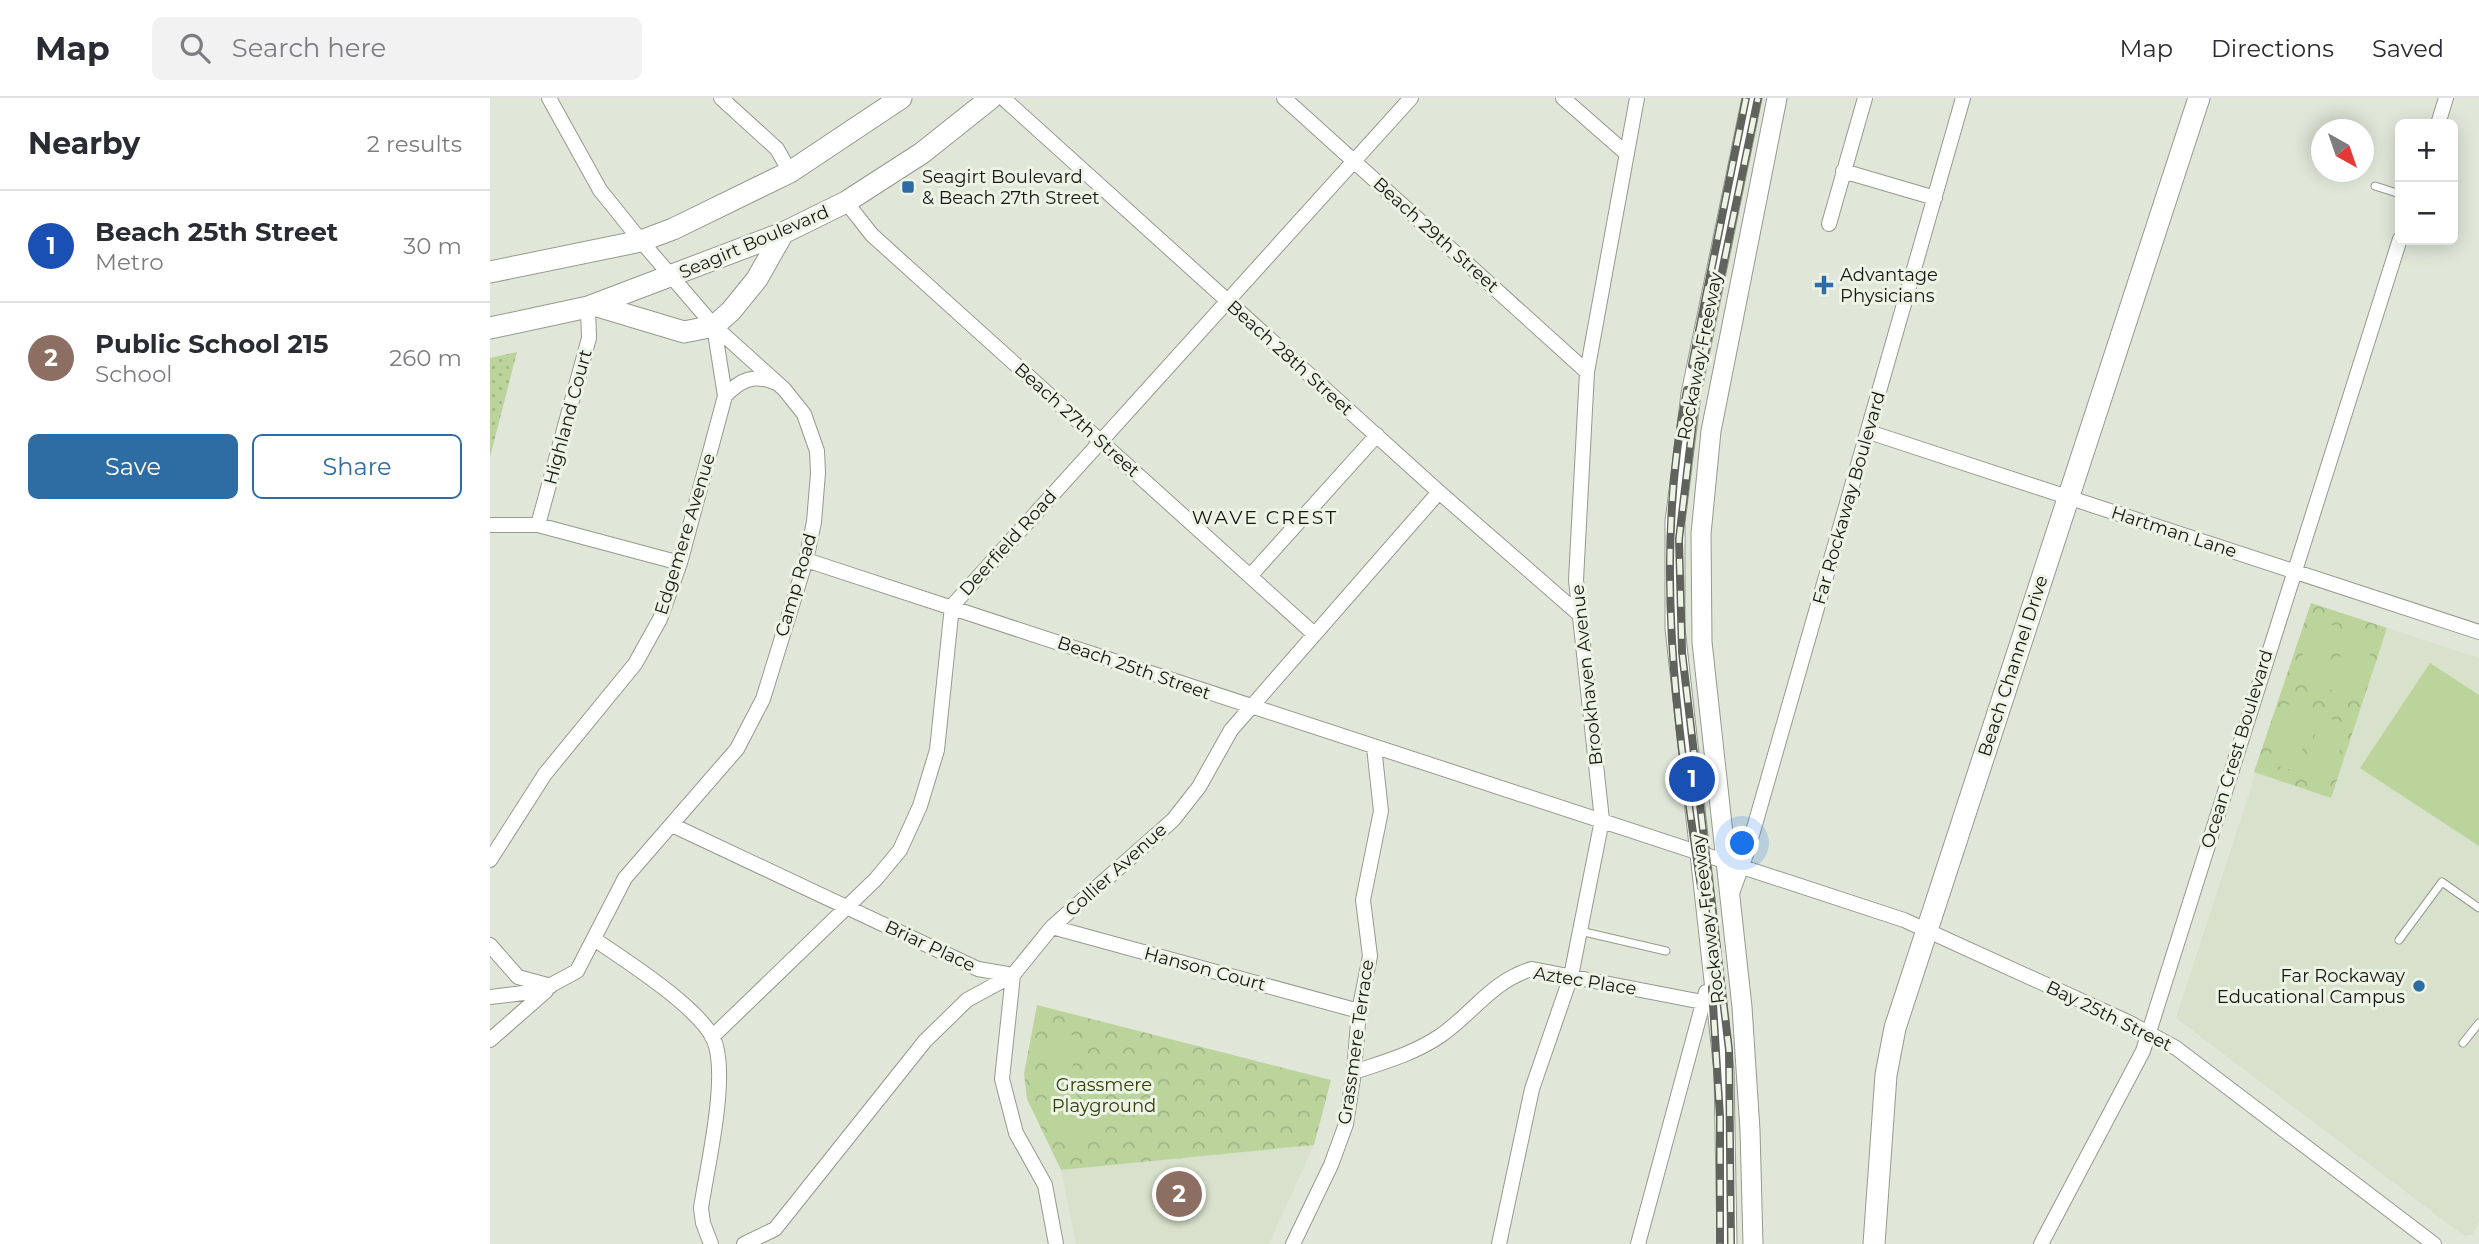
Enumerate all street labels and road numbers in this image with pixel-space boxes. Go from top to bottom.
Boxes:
street label: Beach 29th Street [1369,173,1503,297]
street label: Seagirt Boulevard [676,200,832,284]
street label: Rockaway Freeway [1673,270,1727,442]
street label: Beach 28th Street [1222,296,1358,420]
street label: Highland Court [539,347,597,487]
street label: Beach 27th Street [1010,358,1144,482]
street label: Far Rockaway Boulevard [1808,389,1890,607]
street label: Edgemere Avenue [650,450,720,617]
street label: Deerfield Road [955,486,1061,600]
street label: Hartman Lane [2108,501,2240,563]
street label: Camp Road [771,531,821,639]
street label: Beach Channel Drive [1973,573,2053,759]
street label: Brookhaven Avenue [1567,583,1607,766]
street label: Beach 25th Street [1054,631,1214,705]
street label: Ocean Crest Boulevard [2196,647,2278,851]
street label: Collier Avenue [1061,819,1171,921]
street label: Rockaway Freeway [1687,833,1729,1005]
street label: Briar Place [881,915,979,977]
street label: Hanson Court [1142,942,1268,996]
street label: Grassmere Terrace [1334,958,1378,1126]
street label: Aztec Place [1532,962,1638,1000]
street label: Bay 25th Street [2042,976,2176,1056]

